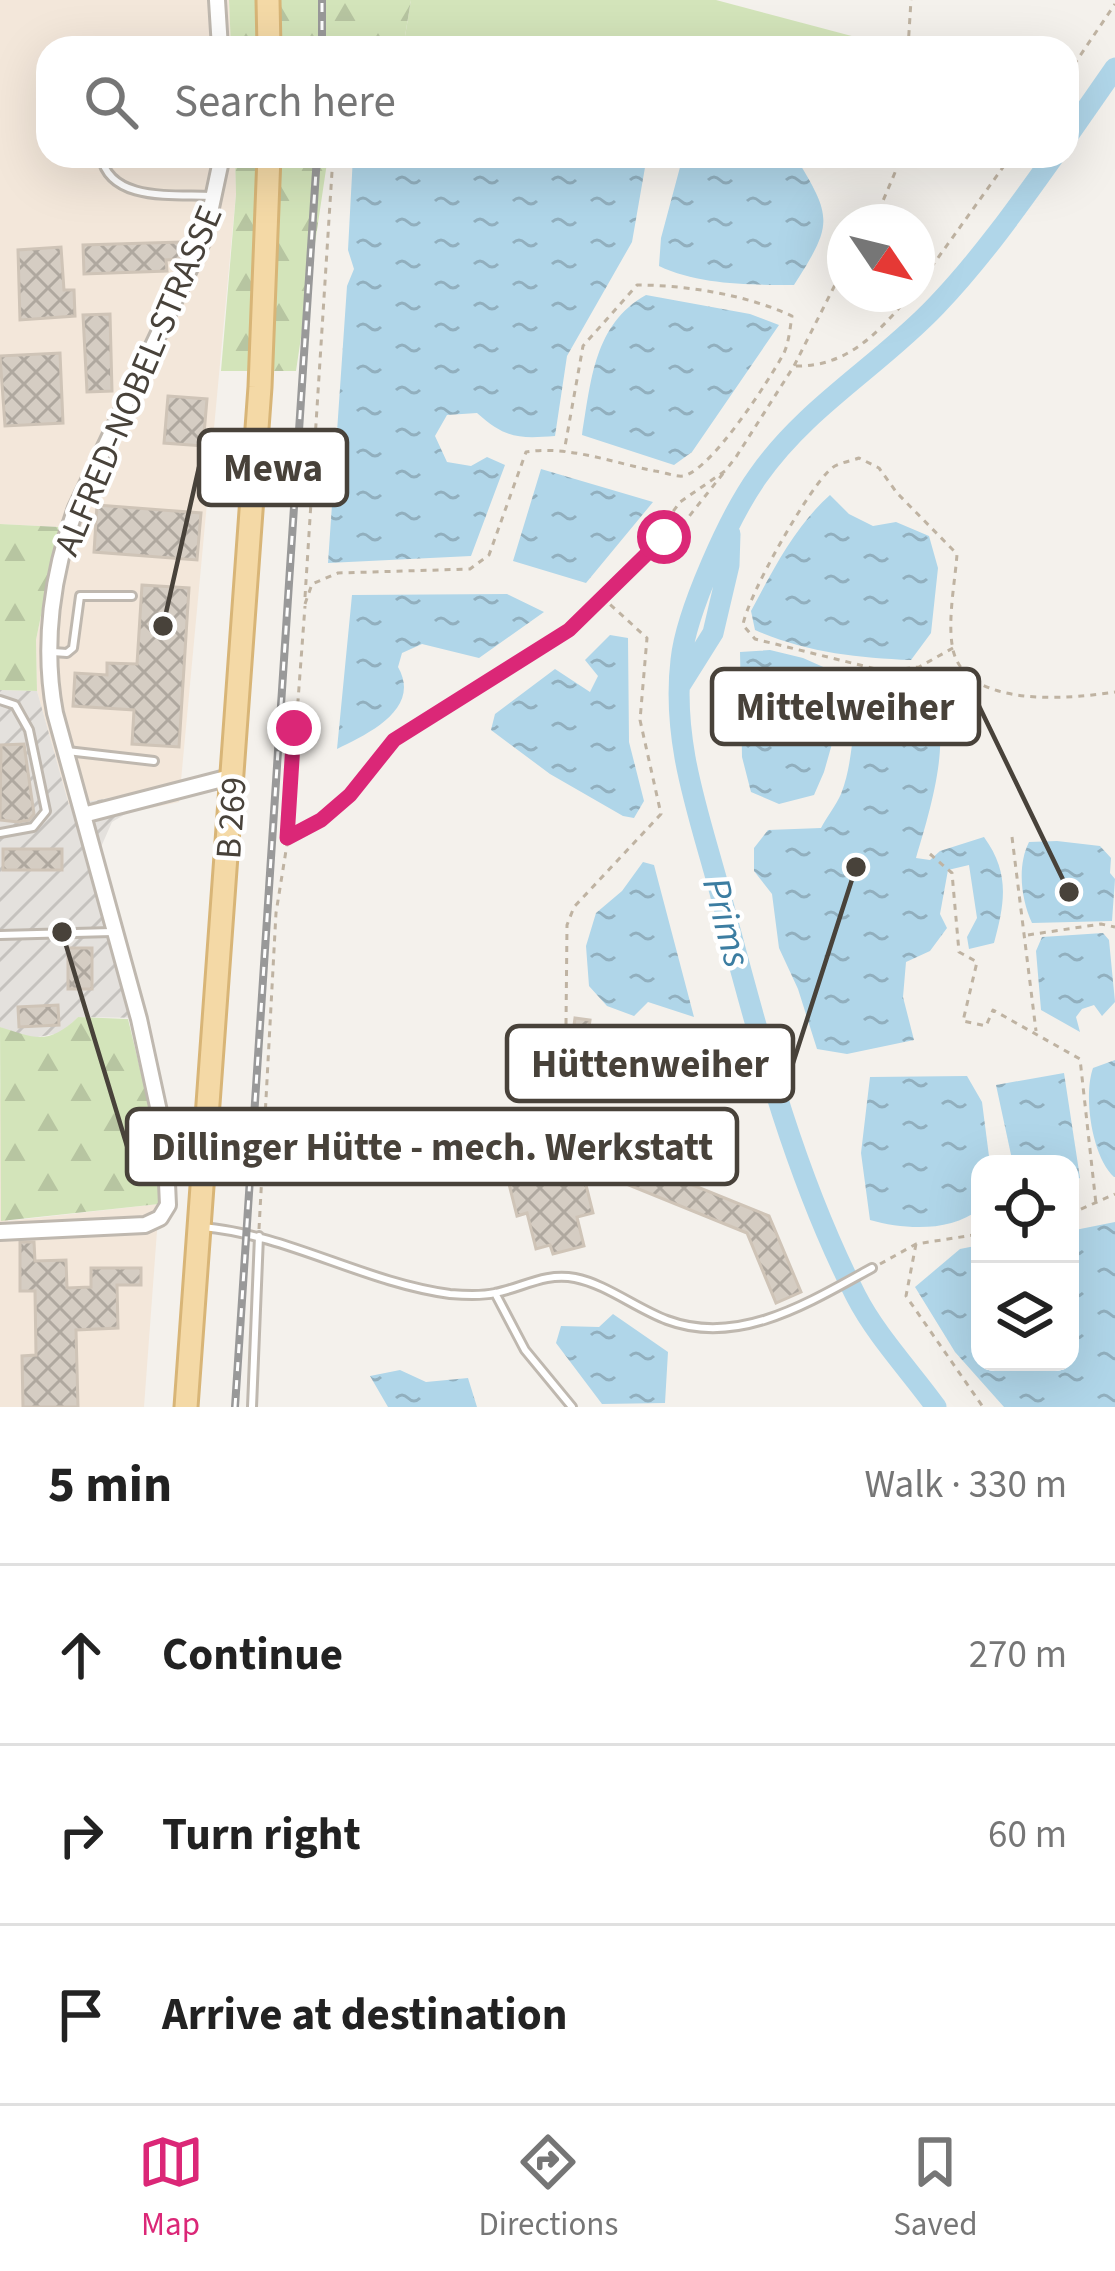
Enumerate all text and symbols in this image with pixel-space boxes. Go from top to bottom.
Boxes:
search box [36,36,1079,168]
icon: search [78,69,144,135]
text: Search here [174,70,396,134]
street label: ALFRED-NOBEL-STRASSE [42,198,235,563]
north arrow [827,204,935,312]
callout: Mewa [199,430,347,505]
text: Mewa [223,441,323,497]
route start [637,510,691,564]
callout: Mittelweiher [712,669,979,744]
text: Mittelweiher [735,680,955,736]
route end [267,701,321,755]
street label: B 269 [203,775,260,861]
water label: Prims [687,871,765,974]
callout: Hüttenweiher [507,1026,793,1101]
text: Hüttenweiher [531,1037,770,1093]
callout: Dillinger Hütte - mech. Werkstatt [127,1109,737,1184]
text: Dillinger Hütte - mech. Werkstatt [151,1120,713,1176]
map controls [971,1155,1079,1371]
button: locate [971,1155,1079,1263]
button: layers [971,1263,1079,1371]
text: 5 min [48,1449,172,1521]
text: Walk · 330 m [864,1457,1067,1513]
icon: ahead [48,1622,114,1688]
text: Continue [162,1623,343,1687]
text: 270 m [969,1627,1067,1683]
icon: right [48,1802,114,1868]
text: Turn right [162,1803,361,1867]
text: 60 m [988,1807,1067,1863]
icon: arrive [48,1982,114,2048]
text: Arrive at destination [162,1983,567,2047]
tab: Map [138,2129,204,2248]
tab: Directions [479,2129,618,2248]
tab: Saved [893,2129,977,2248]

